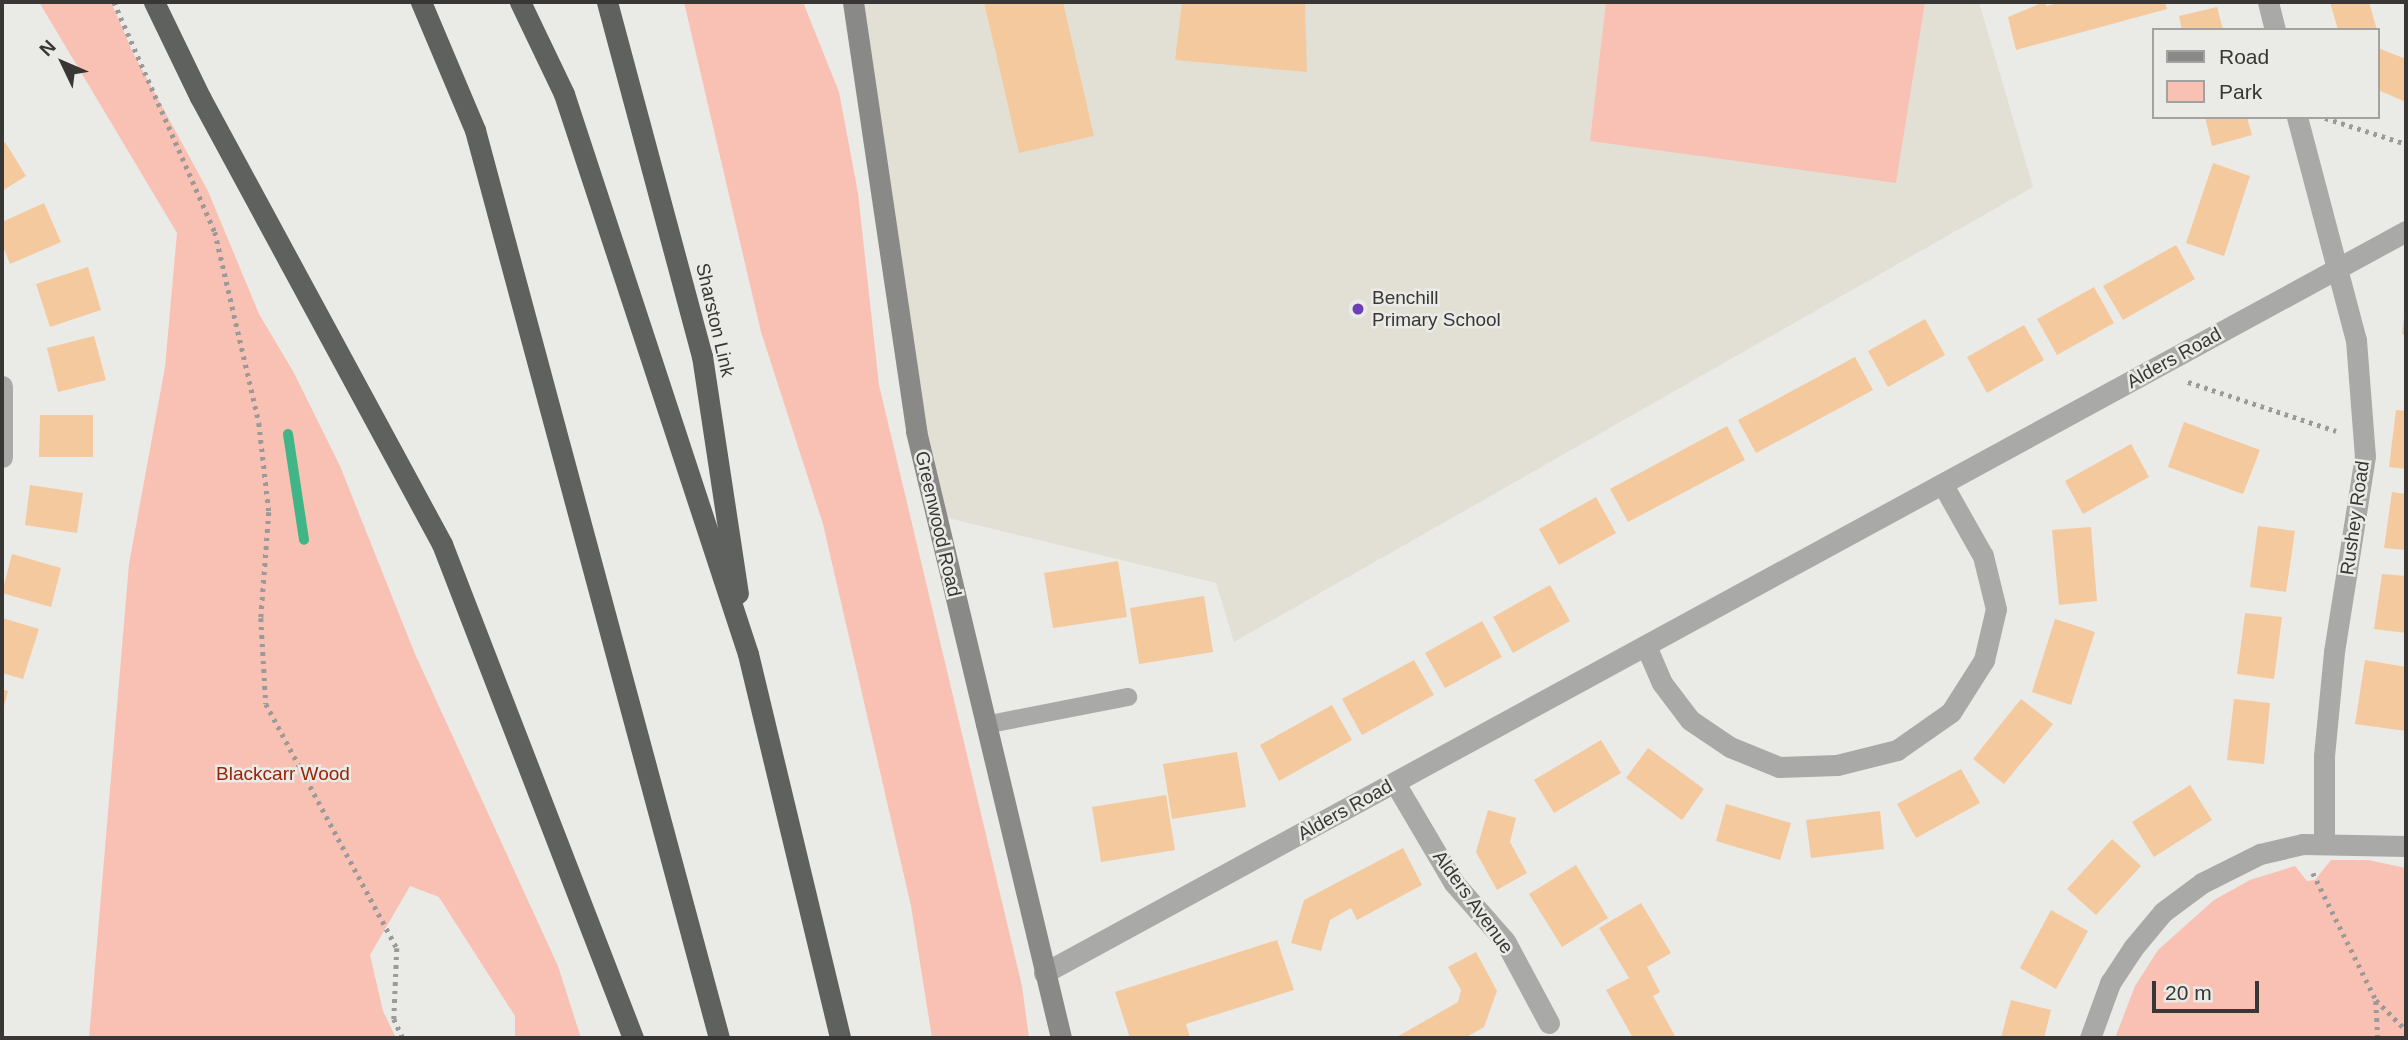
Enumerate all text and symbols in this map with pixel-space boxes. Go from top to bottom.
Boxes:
north arrow [28,28,98,98]
legend [2152,28,2380,119]
text: N [35,36,60,60]
text: Road [2219,45,2269,68]
text: Park [2219,80,2262,103]
street label: Sharston Link [691,261,739,379]
place label: Benchill Primary School [1372,287,1501,331]
marker: Benchill Primary School [1350,301,1366,317]
street label: Alders Road [2123,323,2225,393]
street label: Greenwood Road [910,449,966,599]
street label: Rushey Road [2336,459,2374,577]
park label: Blackcarr Wood [216,763,350,785]
street label: Alders Road [1294,775,1396,845]
street label: Alders Avenue [1428,845,1518,959]
scale bar [2156,967,2263,1011]
text: 20 m [2165,981,2212,1004]

